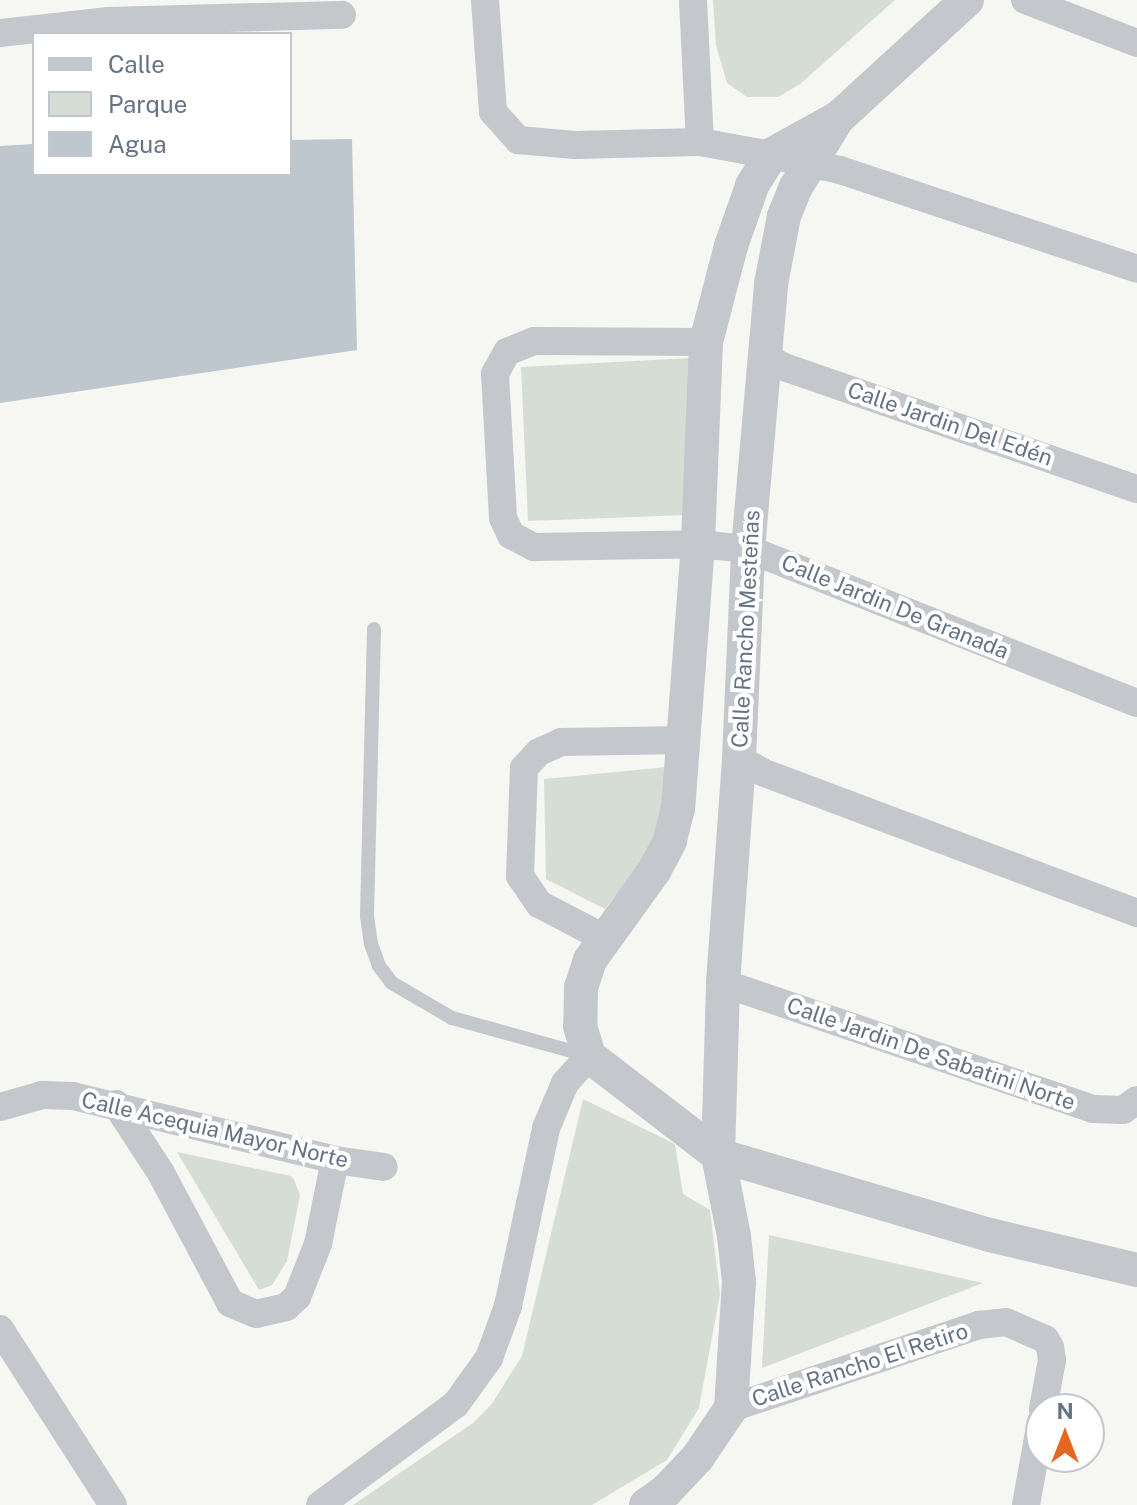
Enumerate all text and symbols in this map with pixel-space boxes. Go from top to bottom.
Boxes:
legend [32,32,292,176]
text: Calle [108,50,165,78]
text: Parque [108,90,187,118]
text: Agua [108,130,166,158]
street label: Calle Jardin Del Edén [844,377,1056,471]
street label: Calle Rancho Mesteñas [727,509,765,749]
street label: Calle Jardin De Granada [777,549,1013,665]
street label: Calle Jardin De Sabatini Norte [783,992,1079,1116]
street label: Calle Acequia Mayor Norte [79,1086,351,1174]
street label: Calle Rancho El Retiro [748,1318,972,1412]
north arrow [1025,1393,1105,1473]
text: N [1056,1398,1074,1424]

